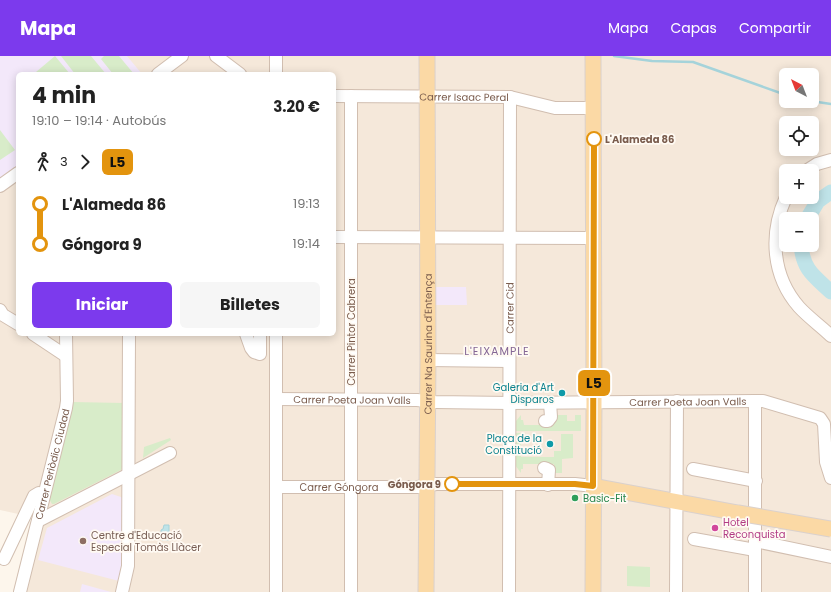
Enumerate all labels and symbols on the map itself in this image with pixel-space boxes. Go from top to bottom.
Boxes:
north arrow [779,68,819,108]
street label: Carrer Isaac Peral [419,89,509,105]
marker: L'Alameda 86 [586,131,602,147]
place label: L'Alameda 86 [605,132,674,147]
street label: Carrer Na Saurina d'Entença [421,273,436,415]
street label: Carrer Pintor Cabrera [344,278,359,386]
street label: Carrer Cid [503,282,518,334]
district label: L'EIXAMPLE [464,343,530,359]
line badge: L5 [576,370,612,396]
place label: Galeria d'Art Disparos [493,380,554,407]
marker: Galeria d'Art Disparos [557,388,567,398]
street label: Carrer Poeta Joan Valls [293,392,411,408]
street label: Carrer Poeta Joan Valls [629,394,747,410]
street label: Carrer Periòdic Ciudad [31,407,74,521]
place label: Plaça de la Constitució [485,431,542,458]
marker: Plaça de la Constitució [545,439,555,449]
marker: Góngora 9 [444,476,460,492]
place label: Góngora 9 [388,477,441,492]
street label: Carrer Góngora [300,480,378,495]
place label: Basic-Fit [583,491,627,506]
marker: Basic-Fit [570,493,580,503]
place label: Hotel Reconquista [723,515,785,542]
marker: Hotel Reconquista [710,523,720,533]
place label: Centre d'Educació Especial Tomàs Llàcer [91,528,201,555]
marker: Centre d'Educació Especial Tomàs Llàcer [78,536,88,546]

